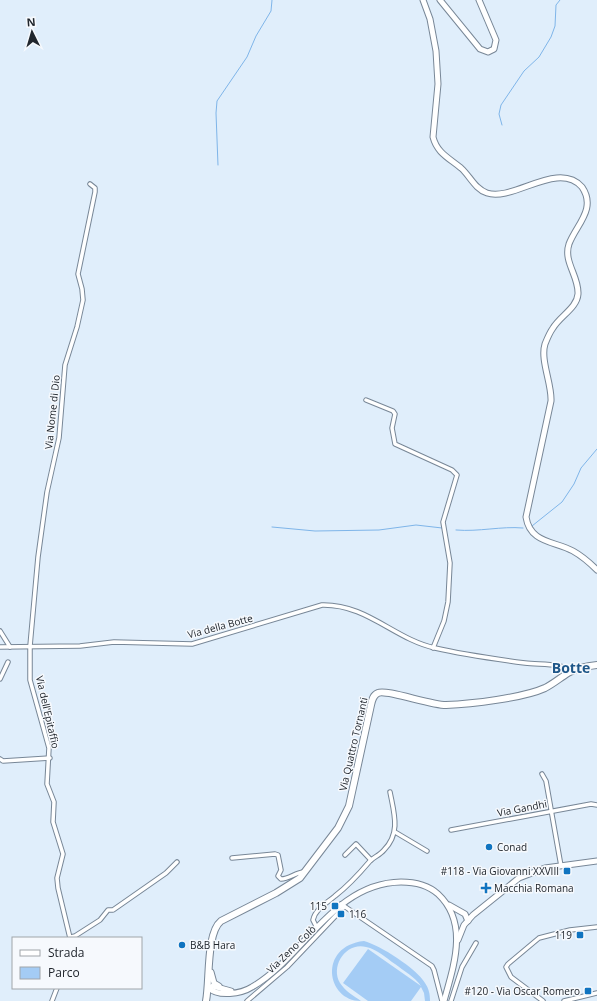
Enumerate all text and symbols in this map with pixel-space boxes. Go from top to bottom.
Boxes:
north arrow [12,12,52,52]
text: N [26,14,36,29]
street label: Via Nome di Dio [41,374,63,450]
street label: Via della Botte [186,610,254,641]
district label: Botte [552,658,590,677]
street label: Via dell'Epitaffio [33,674,63,750]
street label: Via Quattro Tornanti [335,696,371,792]
street label: Via Gandhi [496,796,548,820]
place label: Conad [497,840,527,854]
marker: Conad [484,842,494,852]
place label: #118 - Via Giovanni XXVIII [441,864,559,878]
marker: #118 - Via Giovanni XXVIII [562,866,572,876]
place label: Macchia Romana [494,881,574,895]
marker: Macchia Romana [481,883,491,893]
place label: 115 [310,899,327,913]
marker: 115 [330,901,340,911]
place label: 116 [349,907,366,921]
marker: 116 [336,909,346,919]
street label: Via Zeno Colò [263,922,319,976]
place label: 119 [555,928,572,942]
marker: 119 [575,930,585,940]
legend [12,937,142,989]
place label: B&B Hara [190,938,235,952]
marker: B&B Hara [177,940,187,950]
text: Strada [48,944,84,961]
text: Parco [48,964,80,981]
place label: #120 - Via Oscar Romero [465,984,580,998]
marker: #120 - Via Oscar Romero [583,986,593,996]

